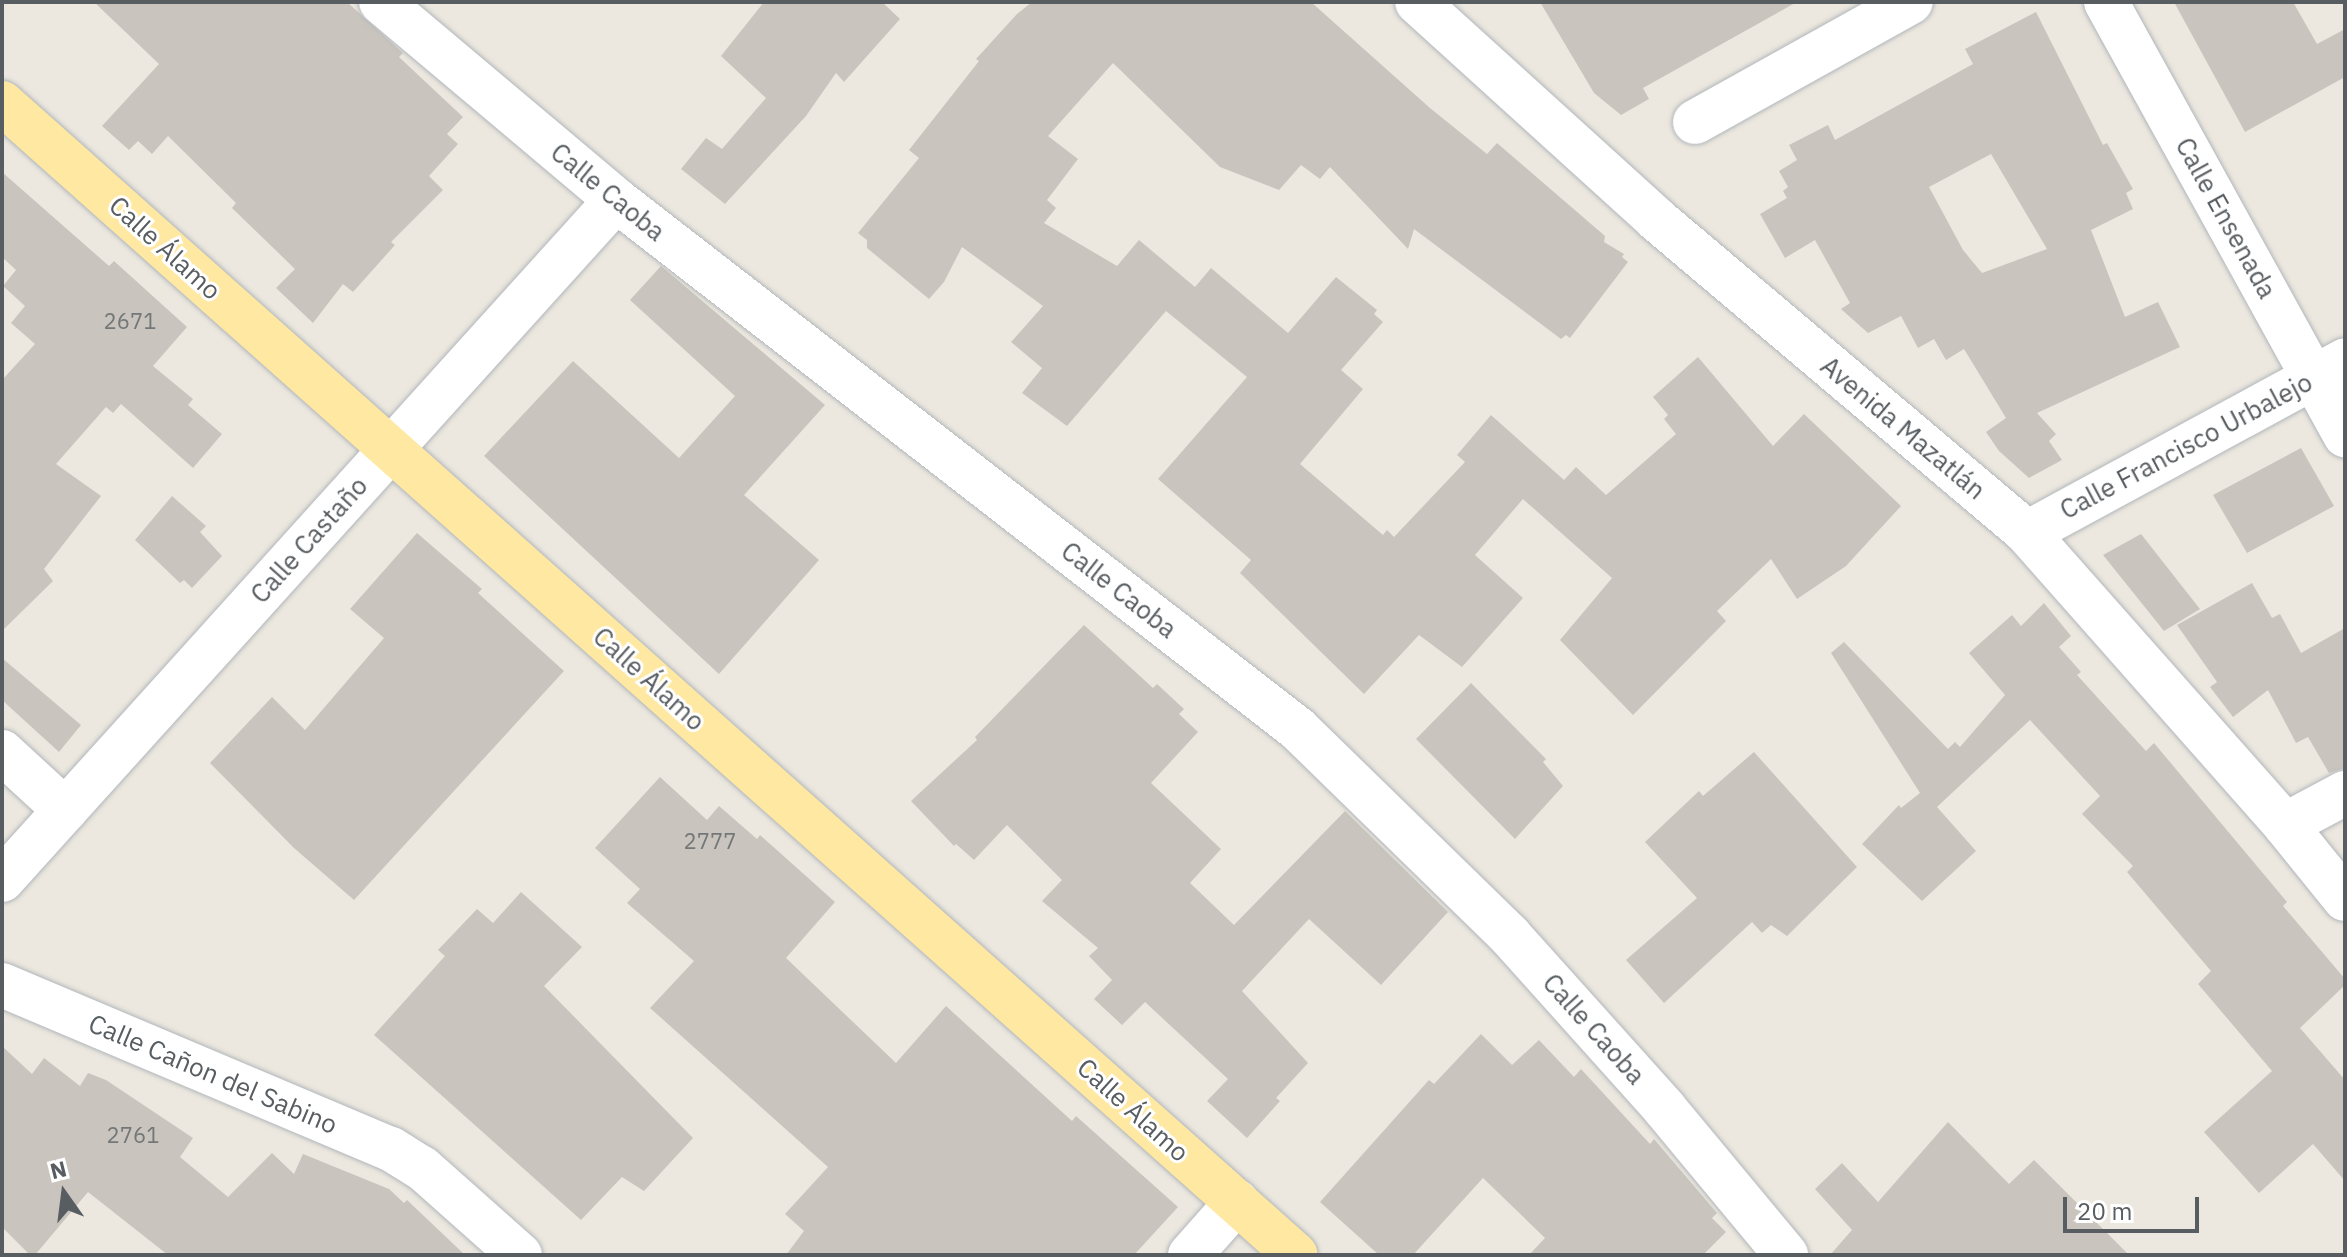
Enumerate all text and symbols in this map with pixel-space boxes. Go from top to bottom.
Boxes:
street label: Calle Ensenada [2169,132,2283,304]
street label: Calle Caoba [545,136,671,248]
street label: Calle Álamo [103,190,227,306]
house number: 2671 [104,308,156,334]
street label: Avenida Mazatlán [1814,350,1992,506]
street label: Calle Francisco Urbalejo [2055,366,2317,526]
street label: Calle Castaño [244,470,374,610]
street label: Calle Caoba [1055,535,1183,645]
street label: Calle Álamo [587,621,711,737]
house number: 2777 [684,828,736,854]
street label: Calle Caoba [1536,967,1652,1091]
street label: Calle Cañon del Sabino [84,1007,342,1141]
street label: Calle Álamo [1071,1052,1195,1168]
house number: 2761 [107,1122,159,1148]
north arrow [24,1153,104,1233]
text: N [47,1153,69,1185]
scale bar [2067,1181,2203,1231]
text: 20 m [2077,1195,2132,1227]

